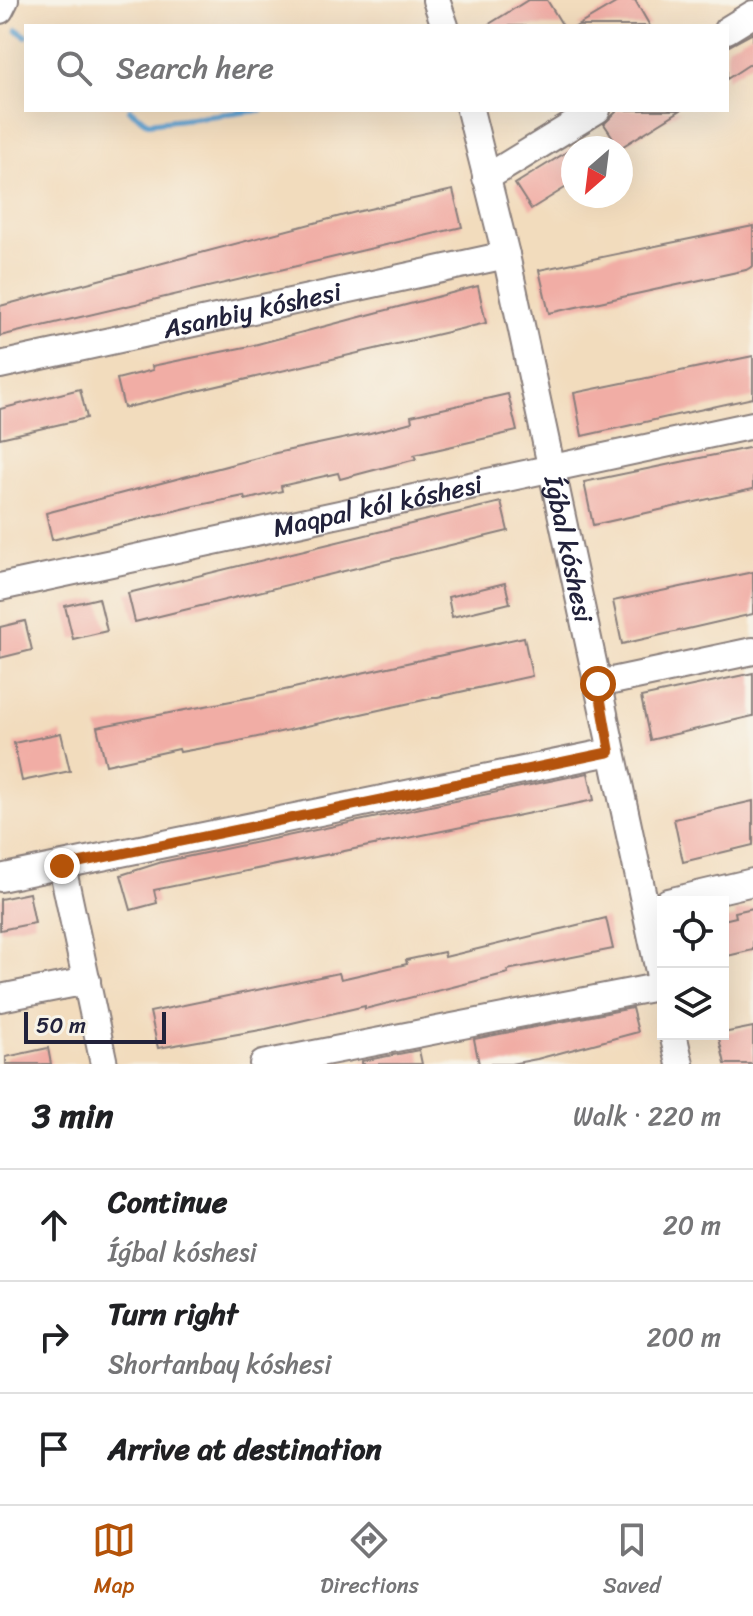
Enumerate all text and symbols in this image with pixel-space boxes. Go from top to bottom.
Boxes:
search box [24,24,729,112]
text: Search here [116,41,274,95]
icon: search [52,46,96,90]
north arrow [561,136,633,208]
street label: Asanbiy kóshesi [158,268,346,352]
street label: Maqpal kól kóshesi [268,461,487,551]
street label: Íǵbal kóshesi [531,470,607,627]
route start [580,666,616,702]
route end [44,848,80,884]
map controls [657,896,729,1040]
button: locate [657,896,729,968]
button: layers [657,968,729,1040]
text: 50 m [36,1006,86,1045]
scale bar [24,1008,166,1044]
text: 3 min [32,1086,113,1146]
text: Walk · 220 m [573,1093,721,1139]
text: Continue [108,1175,227,1229]
text: 20 m [663,1202,721,1248]
icon: ahead [32,1203,76,1247]
text: Íǵbal kóshesi [108,1229,257,1275]
text: Turn right [108,1287,238,1341]
text: 200 m [646,1314,721,1360]
icon: right [32,1315,76,1359]
text: Shortanbay kóshesi [108,1341,331,1387]
text: Arrive at destination [108,1422,382,1476]
icon: arrive [32,1427,76,1471]
tab: Map [92,1518,136,1605]
tab: Directions [320,1518,419,1605]
tab: Saved [603,1518,661,1605]

